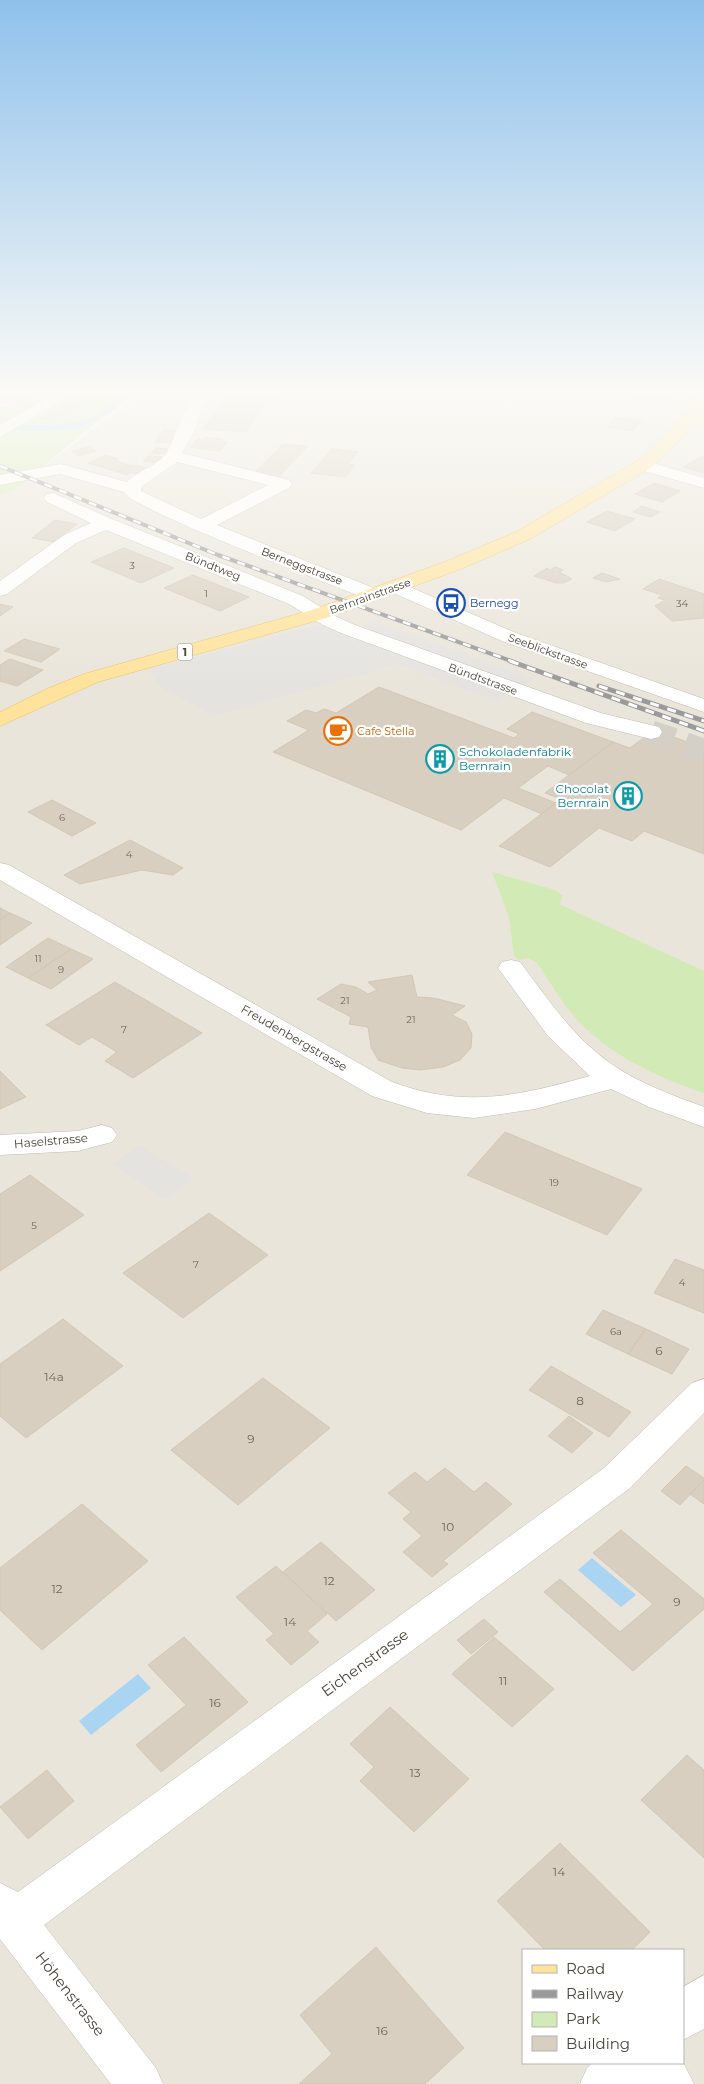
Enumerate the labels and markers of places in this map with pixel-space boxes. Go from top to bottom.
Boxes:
bus stop icon: Bernegg [436,588,466,618]
place label: Bernegg [470,596,518,610]
cafe icon: Cafe Stella [323,716,353,746]
place label: Cafe Stella [357,724,414,738]
building icon: Schokoladenfabrik Bernrain [425,744,455,774]
place label: Schokoladenfabrik Bernrain [459,744,572,773]
place label: Chocolat Bernrain [556,781,609,810]
building icon: Chocolat Bernrain [613,781,643,811]

